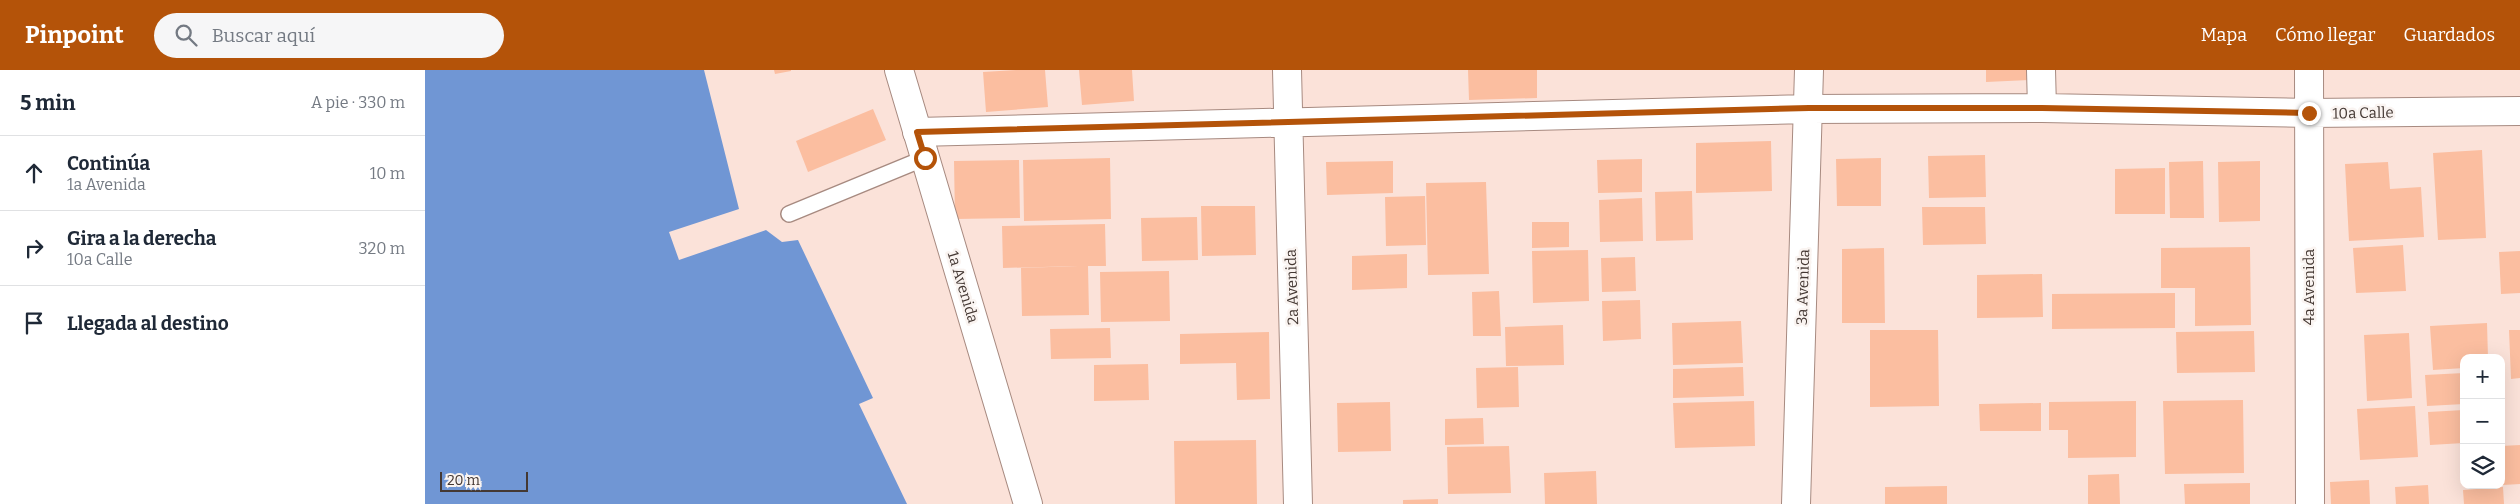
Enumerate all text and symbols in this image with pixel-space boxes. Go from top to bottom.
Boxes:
search box [154,13,504,58]
text: Pinpoint [25,21,124,49]
icon: search [172,21,200,49]
text: Buscar aquí [212,24,315,47]
text: Mapa [2201,24,2247,46]
text: Cómo llegar [2275,24,2376,46]
text: Guardados [2404,24,2495,46]
text: 5 min [20,90,76,116]
text: A pie · 330 m [311,93,405,112]
route end [2298,102,2321,125]
street label: 10a Calle [2332,103,2394,123]
route start [914,147,937,170]
text: Continúa [67,152,150,175]
icon: ahead [20,159,48,187]
text: 10 m [370,164,405,183]
text: 1a Avenida [67,175,146,194]
text: Gira a la derecha [67,227,216,250]
icon: right [20,234,48,262]
text: 320 m [358,239,405,258]
street label: 1a Avenida [944,249,982,325]
street label: 2a Avenida [1282,249,1302,325]
street label: 3a Avenida [1793,249,1813,325]
street label: 4a Avenida [2300,249,2318,325]
text: 10a Calle [67,250,132,269]
icon: arrive [20,309,48,337]
text: Llegada al destino [67,312,229,335]
map controls [2460,354,2505,489]
button: + [2460,354,2505,399]
button: − [2460,399,2505,444]
button: layers [2460,444,2505,489]
scale bar [440,469,527,492]
text: 20 m [447,472,480,489]

